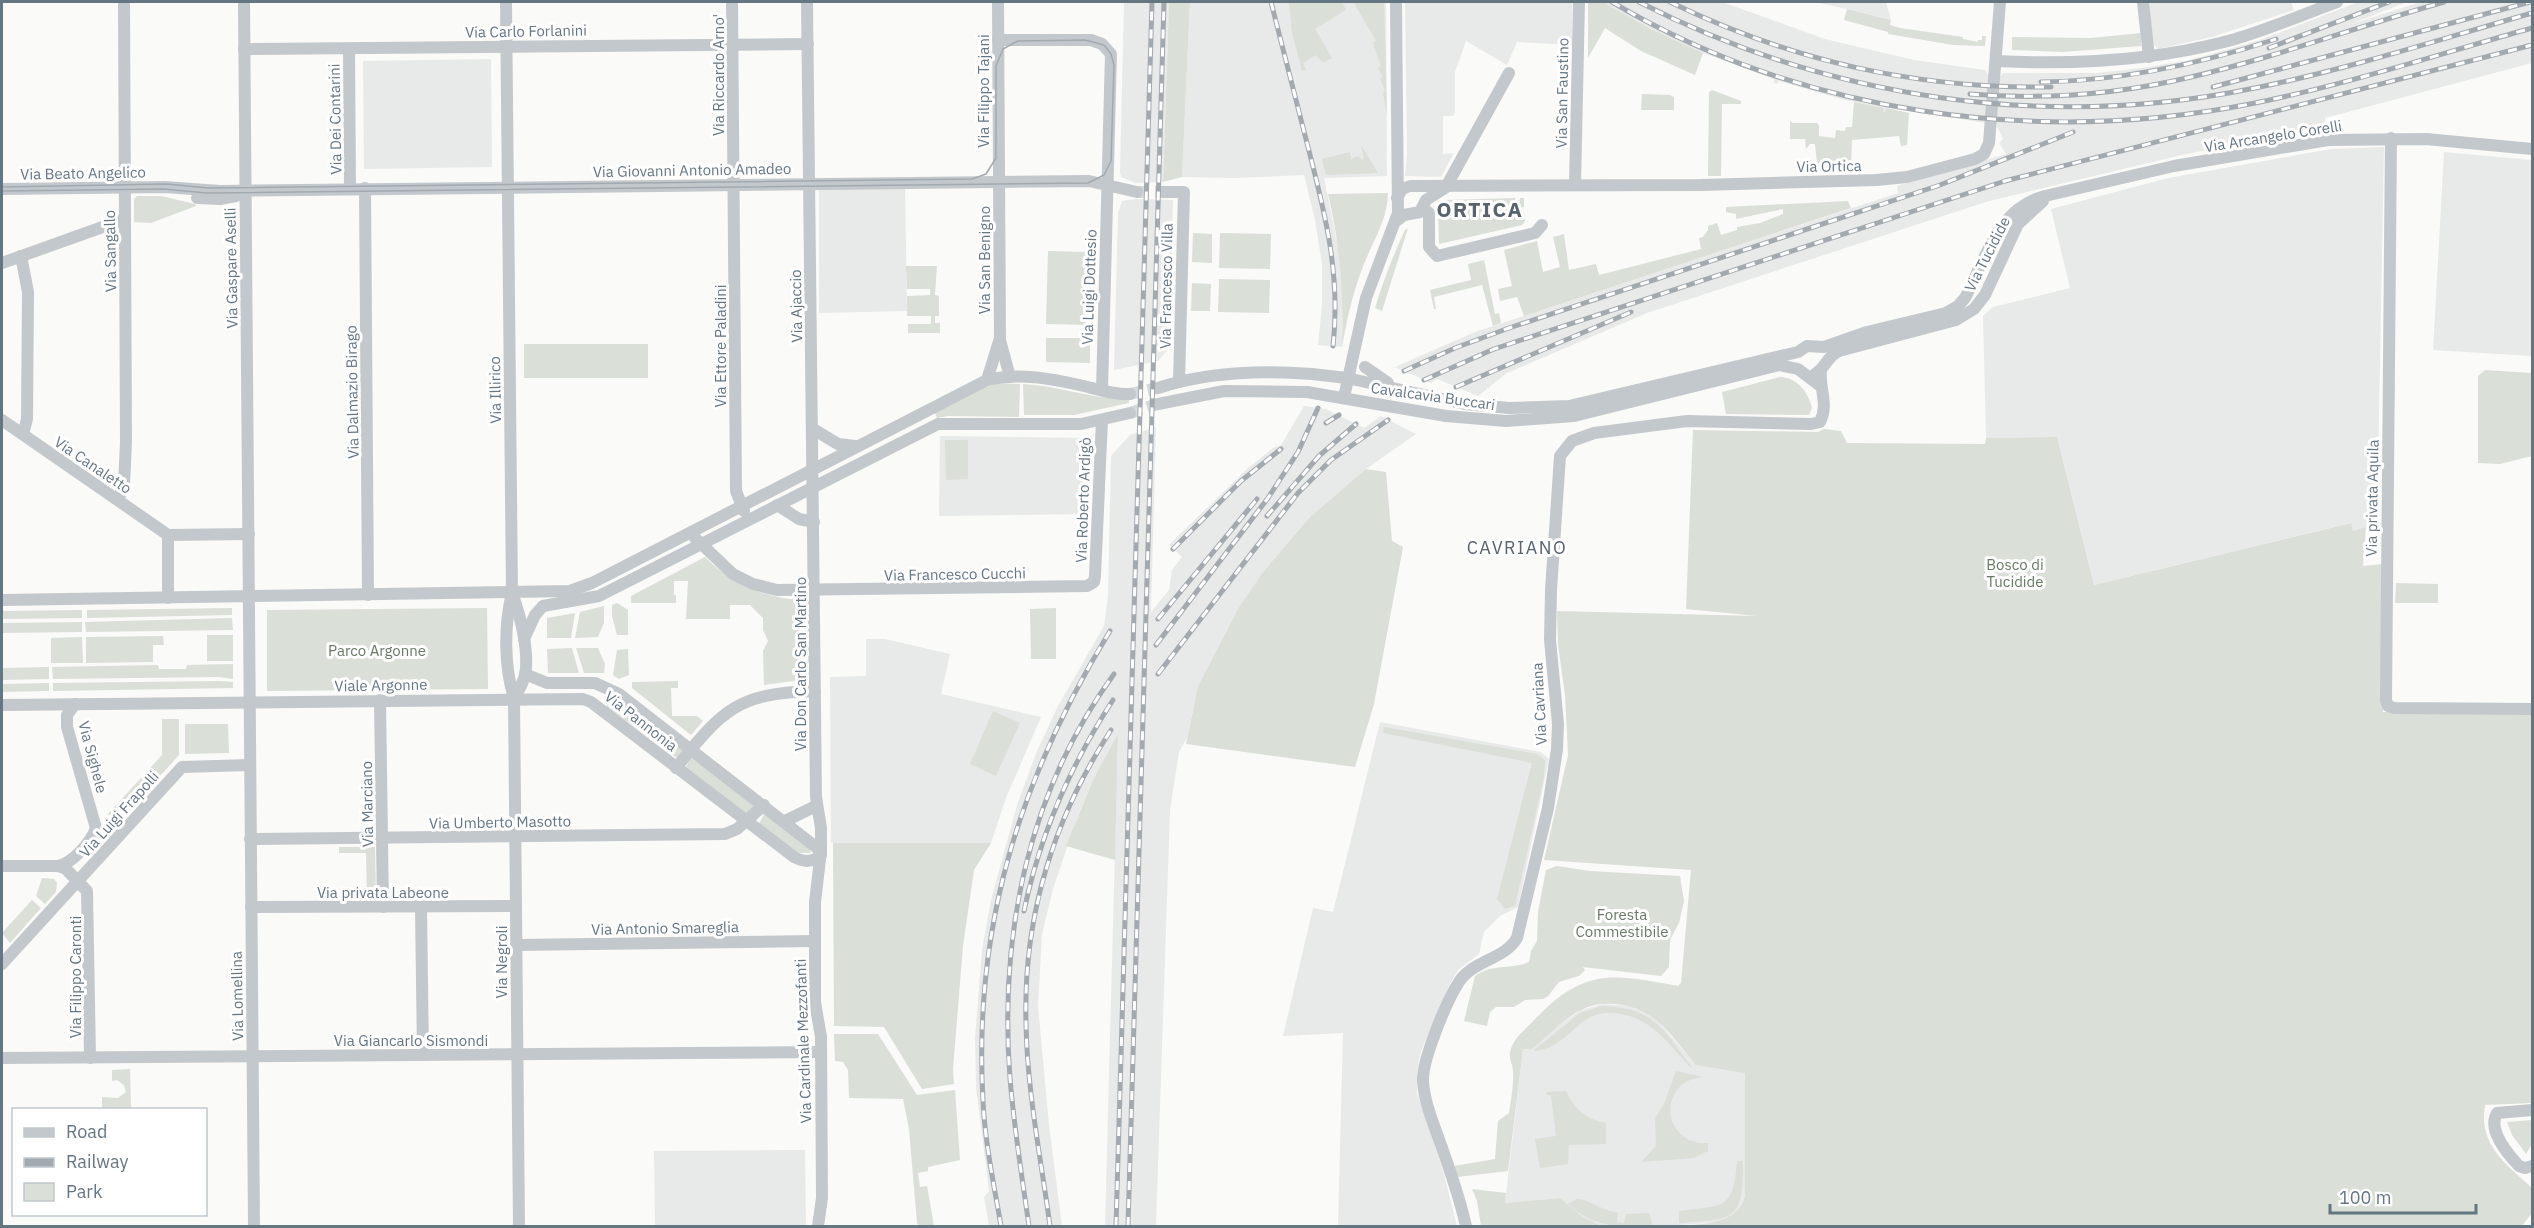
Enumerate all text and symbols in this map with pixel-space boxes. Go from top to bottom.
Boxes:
street label: Via Riccardo Arno' [709,14,728,136]
street label: Via Carlo Forlanini [465,20,587,42]
street label: Via Filippo Tajani [974,34,993,148]
street label: Via San Faustino [1552,38,1572,148]
street label: Via Dei Contarini [325,63,345,175]
street label: Via Arcangelo Corelli [2203,116,2343,156]
street label: Via Ortica [1796,156,1862,176]
street label: Via Giovanni Antonio Amadeo [593,159,791,181]
street label: Via Beato Angelico [20,162,146,184]
district label: ORTICA [1437,195,1523,223]
street label: Via San Benigno [975,206,994,314]
street label: Via Gaspare Aselli [220,207,242,329]
street label: Via Sangallo [100,210,120,292]
street label: Via Tucidide [1960,213,2014,295]
street label: Via Francesco Villa [1155,223,1177,349]
street label: Via Luigi Dottesio [1077,229,1101,345]
street label: Via Ajaccio [786,269,806,343]
street label: Via Ettore Paladini [711,285,730,407]
street label: Via Dalmazio Birago [341,325,363,459]
street label: Via Illirico [485,356,505,424]
street label: Cavalcavia Buccari [1370,378,1496,414]
street label: Via Canaletto [51,432,135,498]
street label: Via Roberto Ardigò [1071,437,1095,563]
street label: Via privata Aquila [2361,439,2383,557]
district label: CAVRIANO [1467,536,1567,559]
park label: Bosco di Tucidide [1986,555,2044,591]
street label: Via Francesco Cucchi [884,563,1026,585]
street label: Via Don Carlo San Martino [791,577,810,751]
park label: Parco Argonne [328,641,426,660]
street label: Via Cavriana [1527,662,1551,746]
street label: Viale Argonne [334,675,428,695]
street label: Via Pannonia [601,687,681,755]
street label: Via Sighele [74,719,112,795]
street label: Via Marciano [357,761,377,847]
street label: Via Luigi Frapolli [75,767,163,861]
street label: Via Umberto Masotto [429,811,571,833]
street label: Via privata Labeone [317,883,449,902]
park label: Foresta Commestibile [1575,905,1669,941]
street label: Via Filippo Caronti [66,916,85,1038]
street label: Via Antonio Smareglia [591,917,739,939]
street label: Via Negroli [492,926,511,998]
street label: Via Lomellina [227,951,247,1041]
street label: Via Cardinale Mezzofanti [791,958,815,1124]
street label: Via Giancarlo Sismondi [334,1031,488,1050]
legend [12,1108,207,1216]
text: Road [66,1120,107,1143]
text: Railway [66,1150,128,1173]
scale bar [2330,1177,2476,1215]
text: Park [66,1180,103,1203]
text: 100 m [2339,1186,2391,1209]

